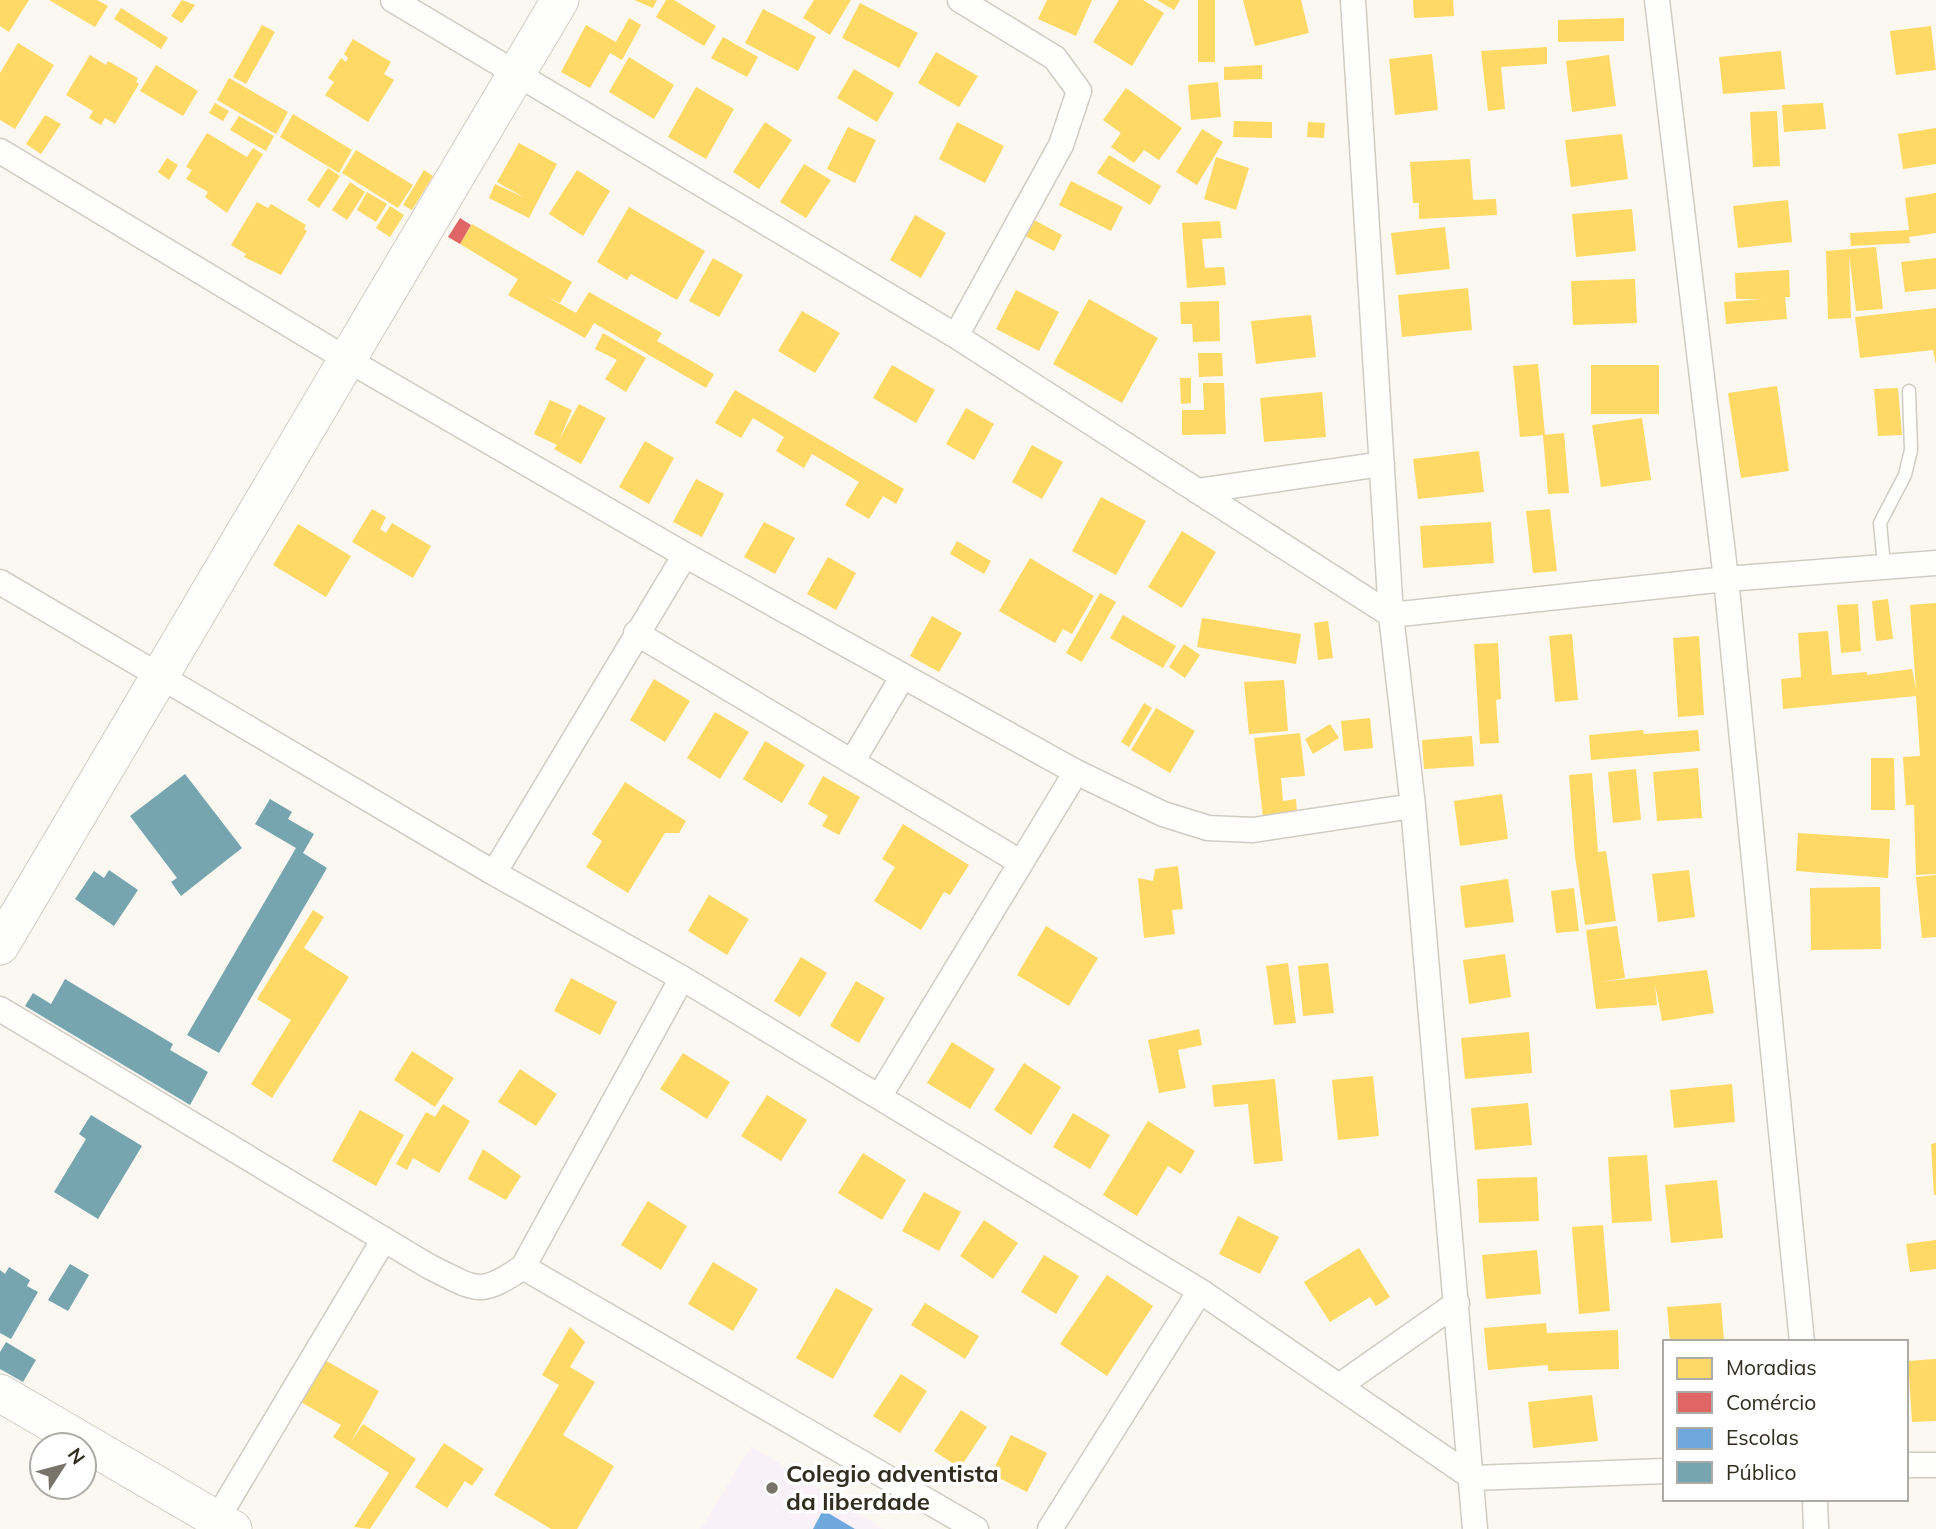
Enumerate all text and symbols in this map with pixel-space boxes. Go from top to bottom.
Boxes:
legend [1663,1340,1908,1501]
text: Moradias [1726,1354,1817,1380]
text: Comércio [1726,1389,1816,1415]
text: Escolas [1726,1424,1799,1450]
north arrow [28,1431,98,1501]
text: N [63,1443,91,1469]
place label: Colegio adventista da liberdade [786,1458,999,1516]
text: Público [1726,1459,1796,1485]
marker: Colegio adventista da liberdade [764,1480,780,1496]

